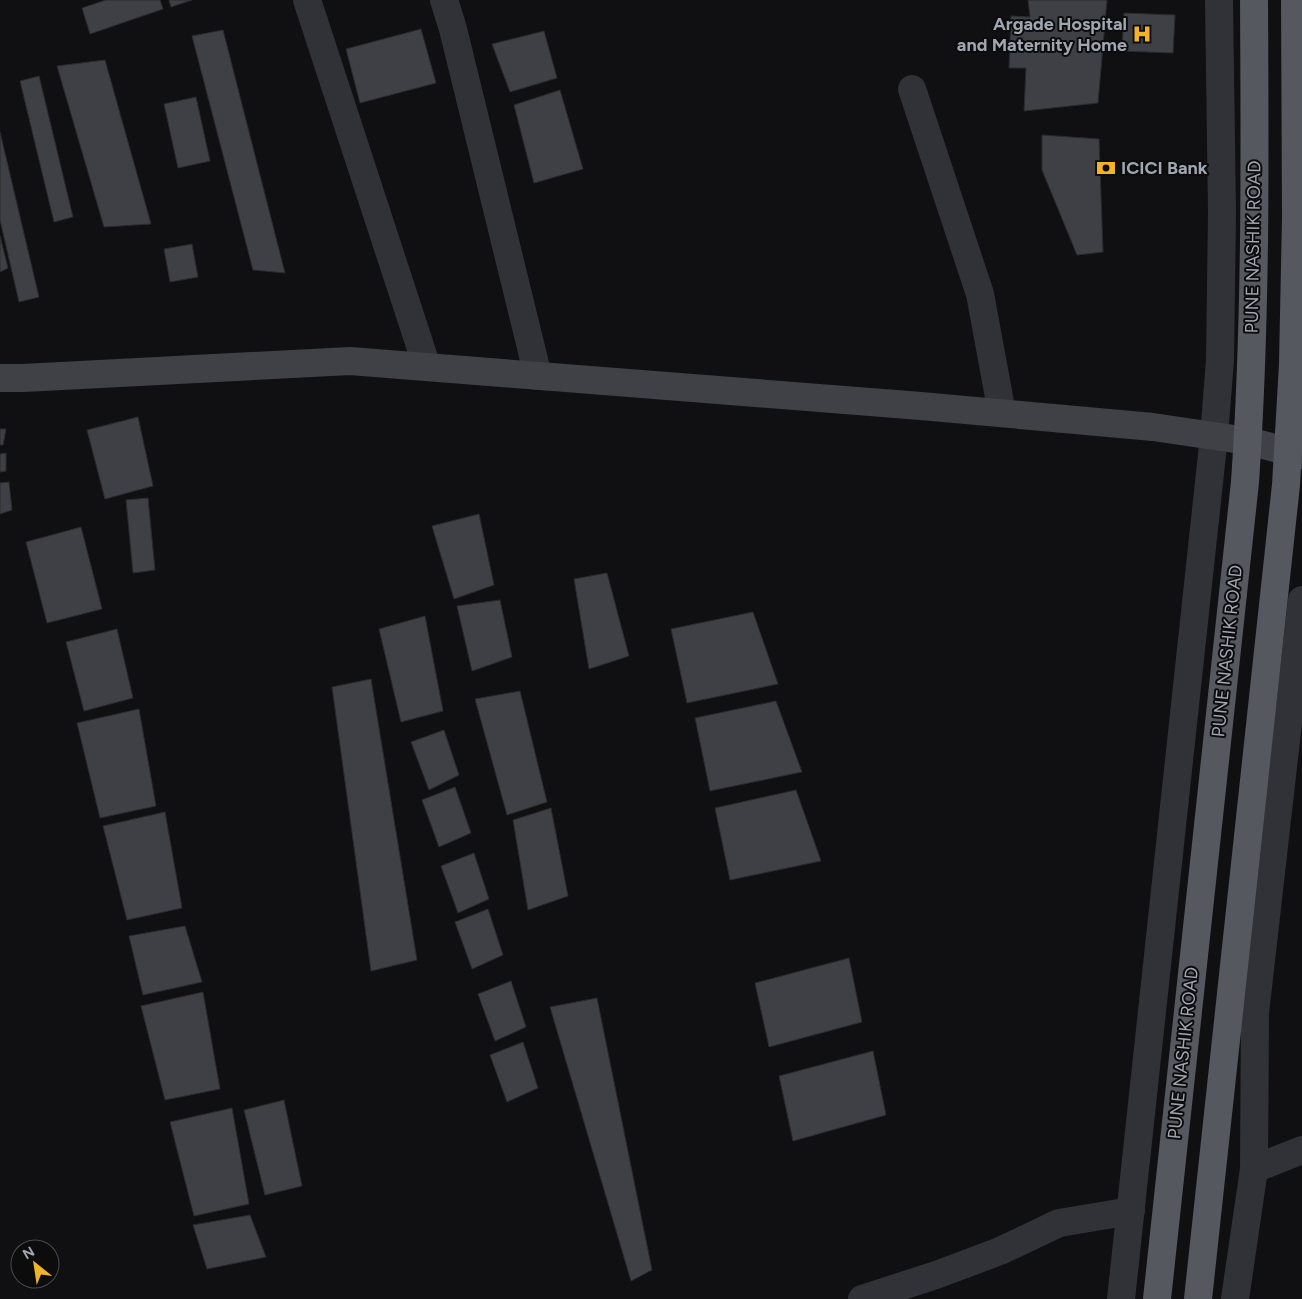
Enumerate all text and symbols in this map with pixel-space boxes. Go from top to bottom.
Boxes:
place label: Argade Hospital and Maternity Home [957,13,1127,56]
hospital icon: Argade Hospital and Maternity Home [1131,23,1153,45]
bank icon: ICICI Bank [1095,157,1117,179]
place label: ICICI Bank [1121,157,1208,179]
street label: PUNE NASHIK ROAD [1240,160,1266,334]
street label: PUNE NASHIK ROAD [1207,564,1247,738]
street label: PUNE NASHIK ROAD [1163,966,1203,1140]
north arrow [10,1239,60,1289]
text: N [20,1243,38,1263]

